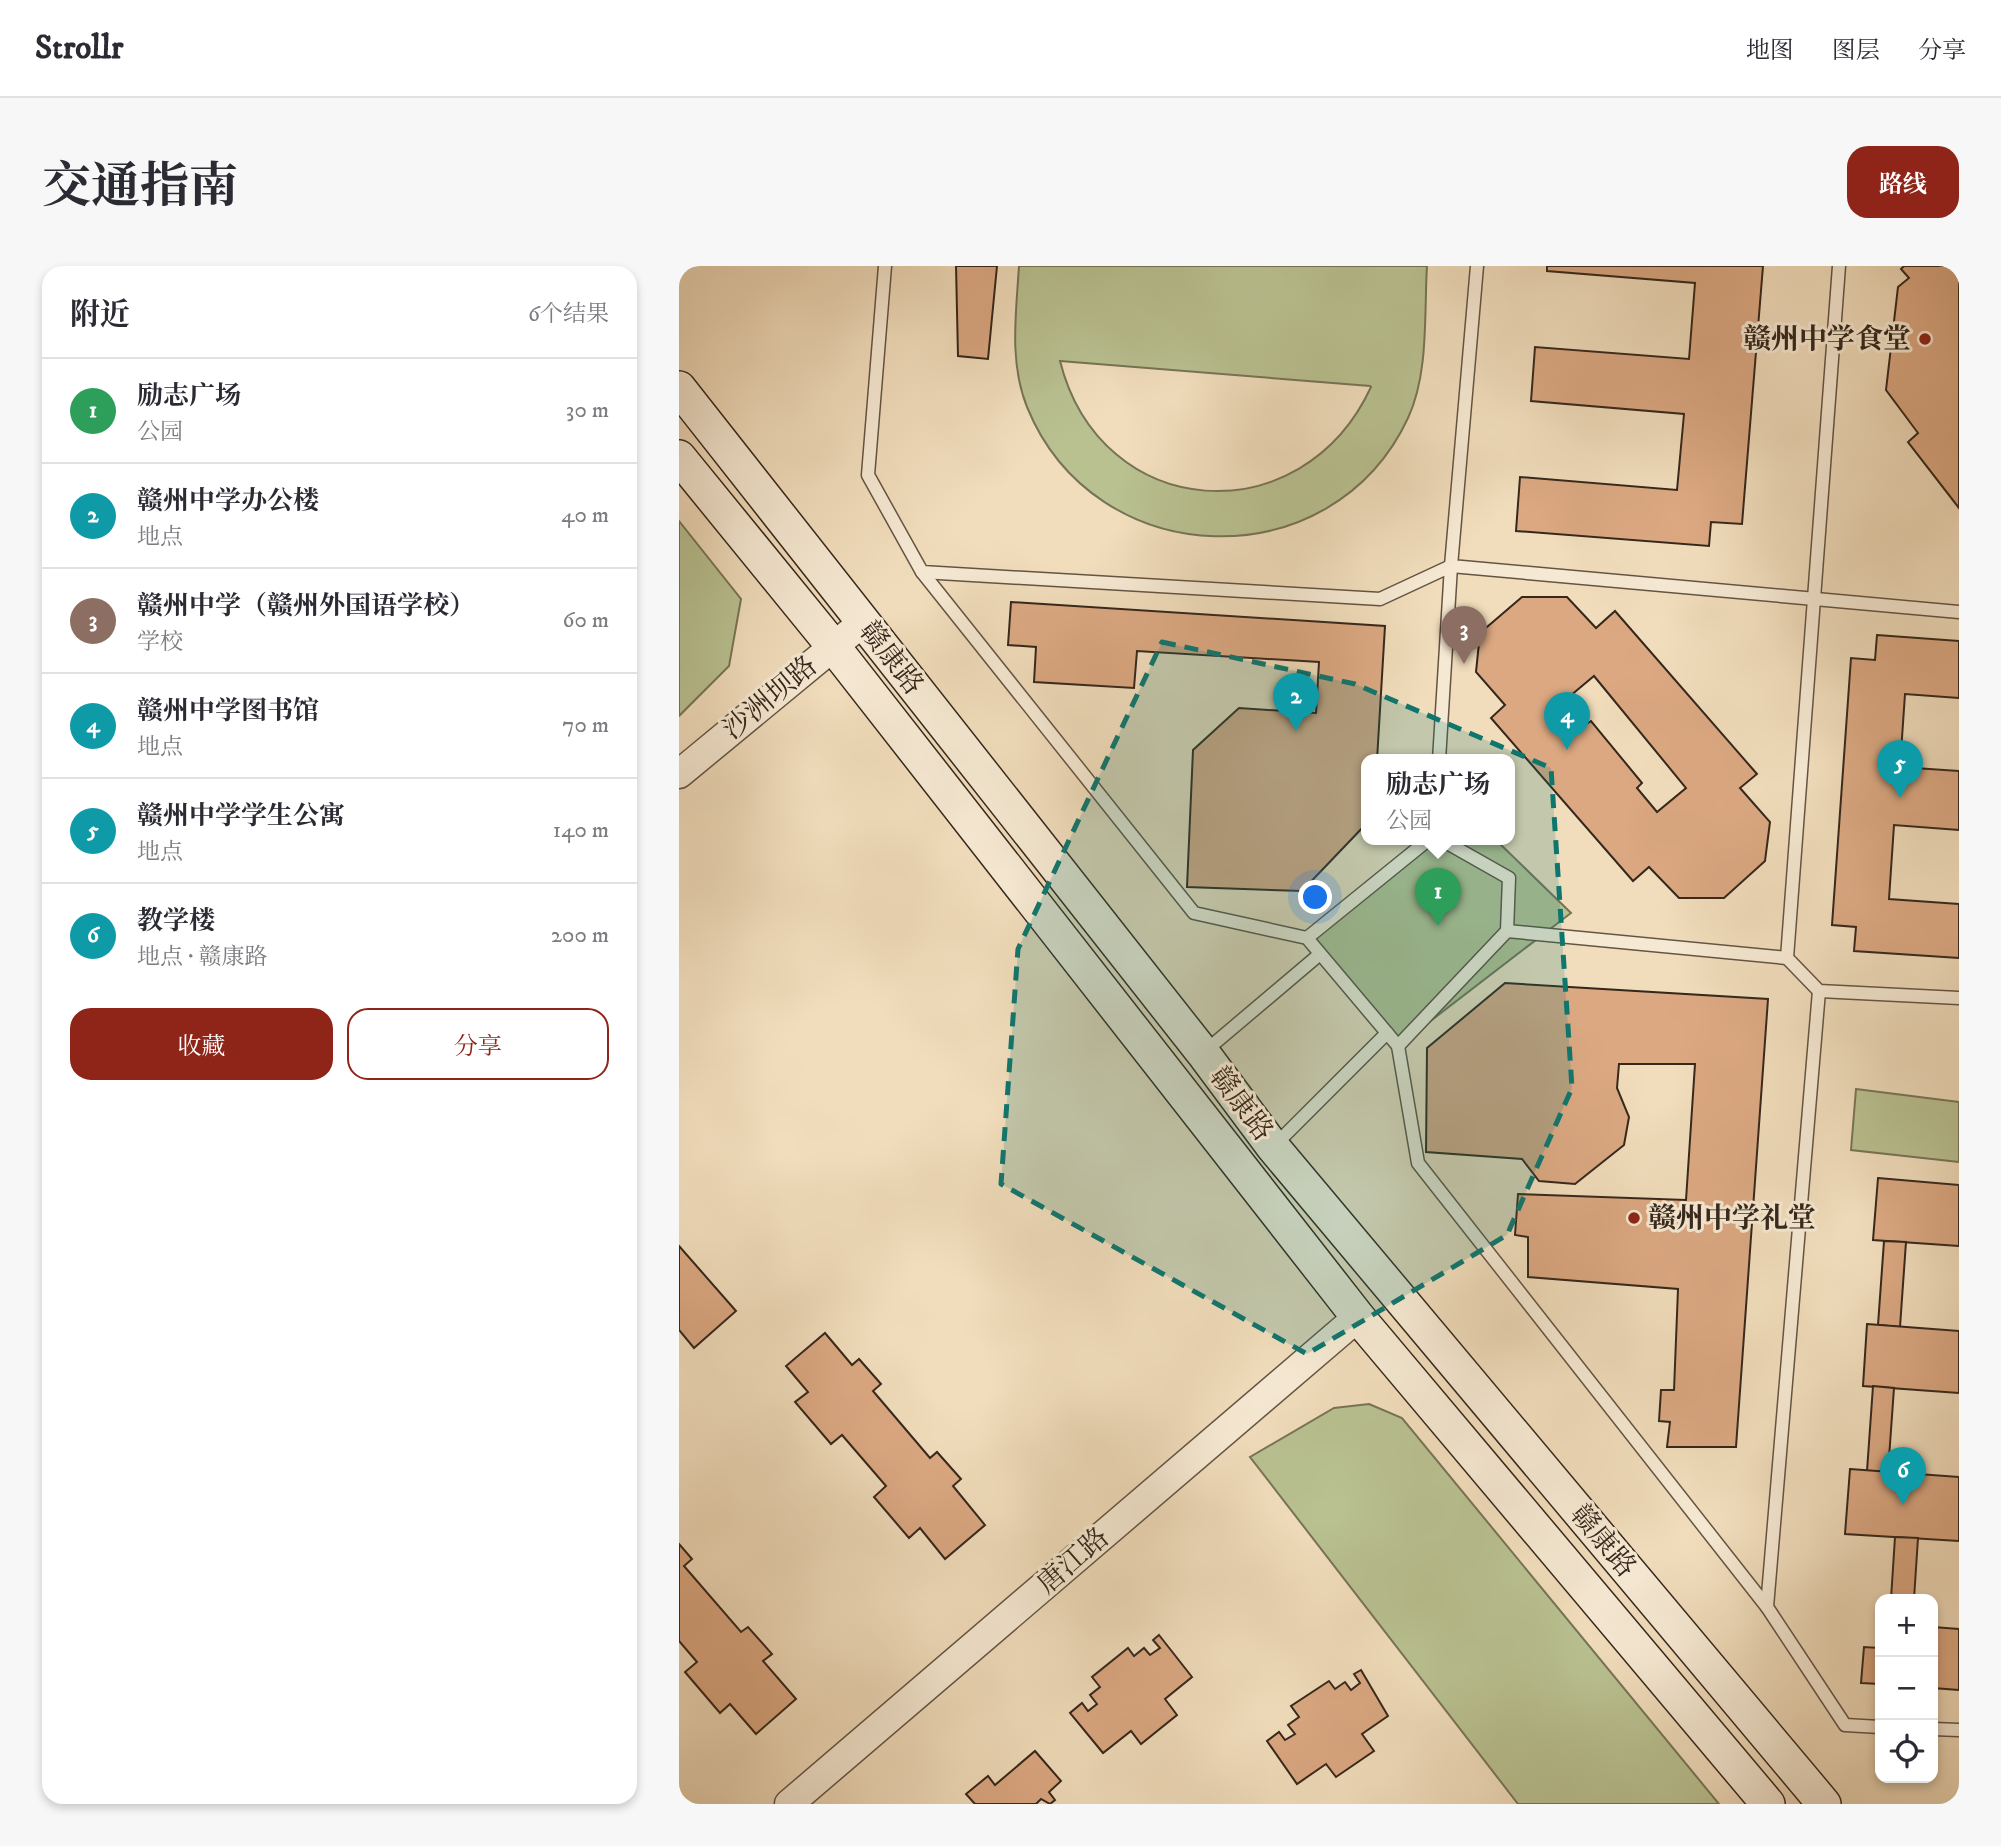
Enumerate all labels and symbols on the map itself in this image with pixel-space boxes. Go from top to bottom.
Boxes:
place label: 赣州中学食堂 [1743,322,1911,357]
marker: 赣州中学食堂 [1917,331,1933,347]
pin: 3 [1441,606,1487,664]
street label: 赣康路 [851,614,931,702]
street label: 沙洲坝路 [716,649,824,747]
pin: 2 [1273,673,1319,731]
pin: 4 [1544,692,1590,750]
pin: 5 [1877,740,1923,798]
pin: 1 [1415,868,1461,926]
your location [1298,880,1332,914]
street label: 赣康路 [1202,1060,1280,1148]
place label: 赣州中学礼堂 [1648,1201,1816,1236]
marker: 赣州中学礼堂 [1626,1210,1642,1226]
pin: 6 [1880,1447,1926,1505]
street label: 赣康路 [1563,1498,1643,1584]
street label: 唐江路 [1030,1520,1116,1602]

